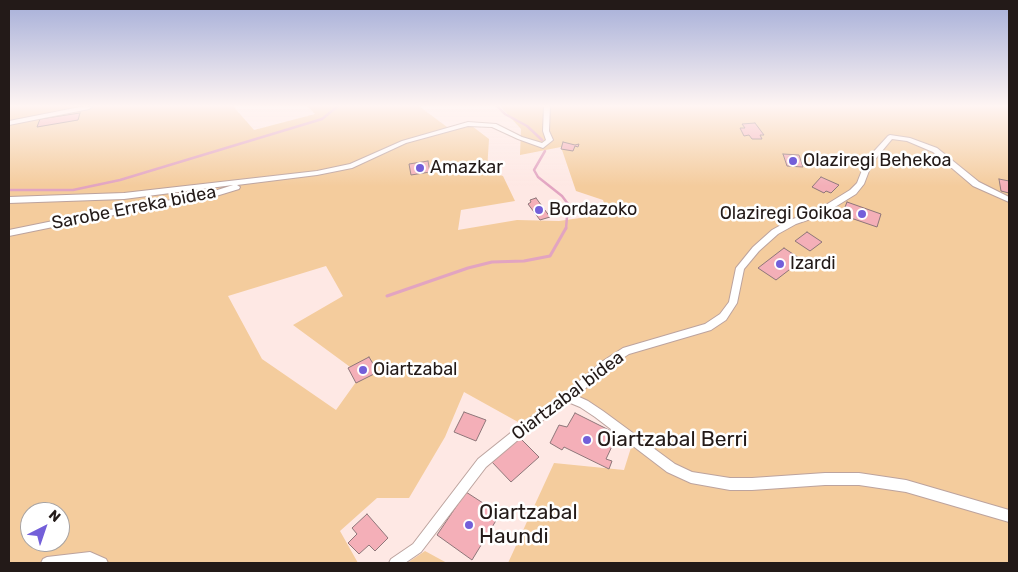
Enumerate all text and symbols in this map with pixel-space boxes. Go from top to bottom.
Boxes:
place label: Olaziregi Behekoa [803,150,952,172]
marker: Olaziregi Behekoa [787,155,799,167]
place label: Amazkar [430,157,503,179]
marker: Amazkar [414,162,426,174]
street label: Sarobe Erreka bidea [50,181,218,235]
place label: Bordazoko [549,199,637,221]
place label: Olaziregi Goikoa [720,203,852,225]
marker: Bordazoko [533,204,545,216]
marker: Olaziregi Goikoa [856,208,868,220]
place label: Izardi [790,253,836,275]
marker: Izardi [774,258,786,270]
street label: Oiartzabal bidea [508,347,628,445]
place label: Oiartzabal [373,359,457,381]
marker: Oiartzabal [357,364,369,376]
place label: Oiartzabal Berri [597,427,748,453]
marker: Oiartzabal Berri [581,434,593,446]
place label: Oiartzabal Haundi [479,500,578,550]
north arrow [20,502,70,552]
text: N [45,506,64,526]
marker: Oiartzabal Haundi [463,519,475,531]

